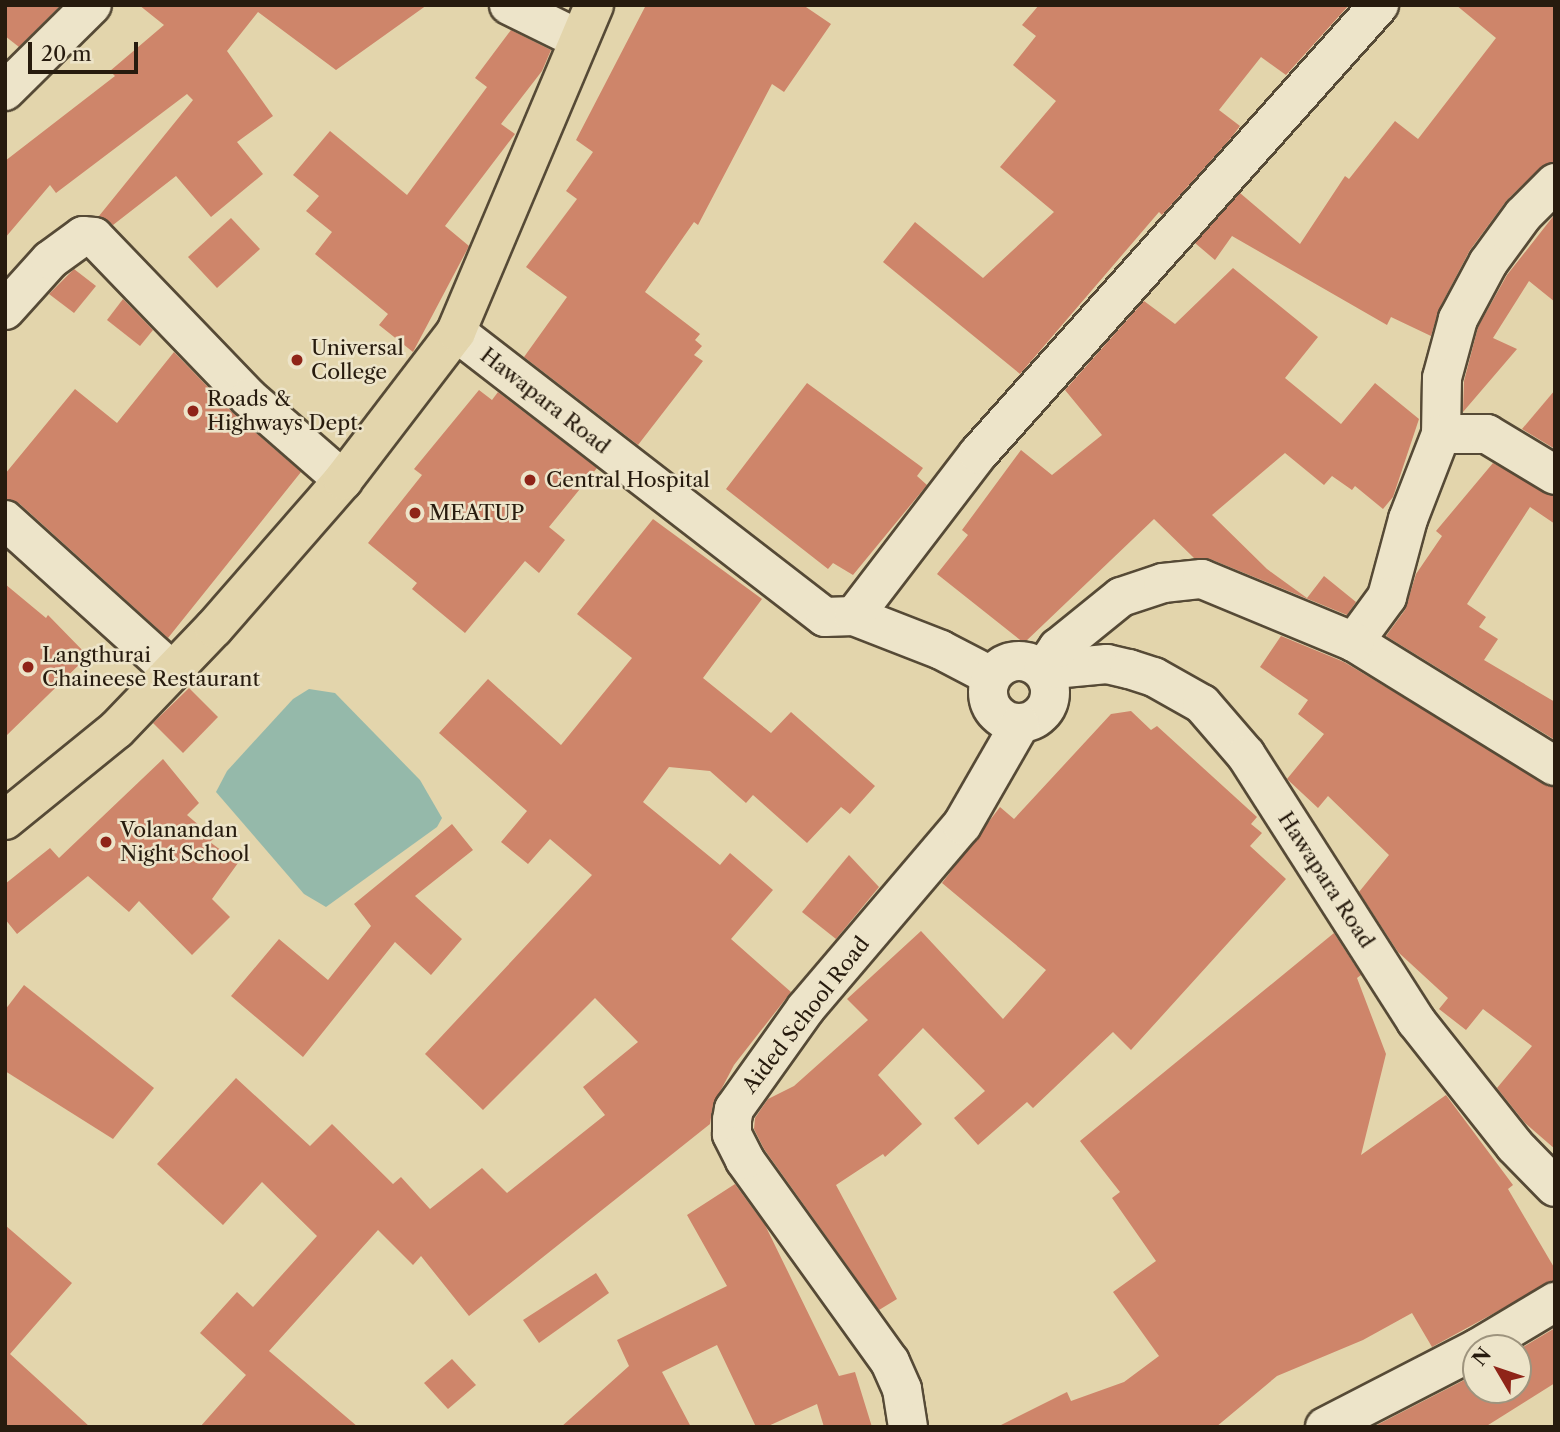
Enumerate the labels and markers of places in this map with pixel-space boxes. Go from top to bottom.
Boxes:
place label: Universal College [311,335,404,385]
marker: Universal College [289,352,305,368]
place label: Roads & Highways Dept. [207,386,363,436]
marker: Roads & Highways Dept. [185,403,201,419]
place label: Central Hospital [546,467,710,493]
marker: Central Hospital [520,470,540,490]
place label: MEATUP [429,500,524,526]
marker: MEATUP [407,505,423,521]
place label: Langthurai Chaineese Restaurant [42,642,260,692]
marker: Langthurai Chaineese Restaurant [20,659,36,675]
place label: Volanandan Night School [120,817,250,867]
marker: Volanandan Night School [98,834,114,850]

